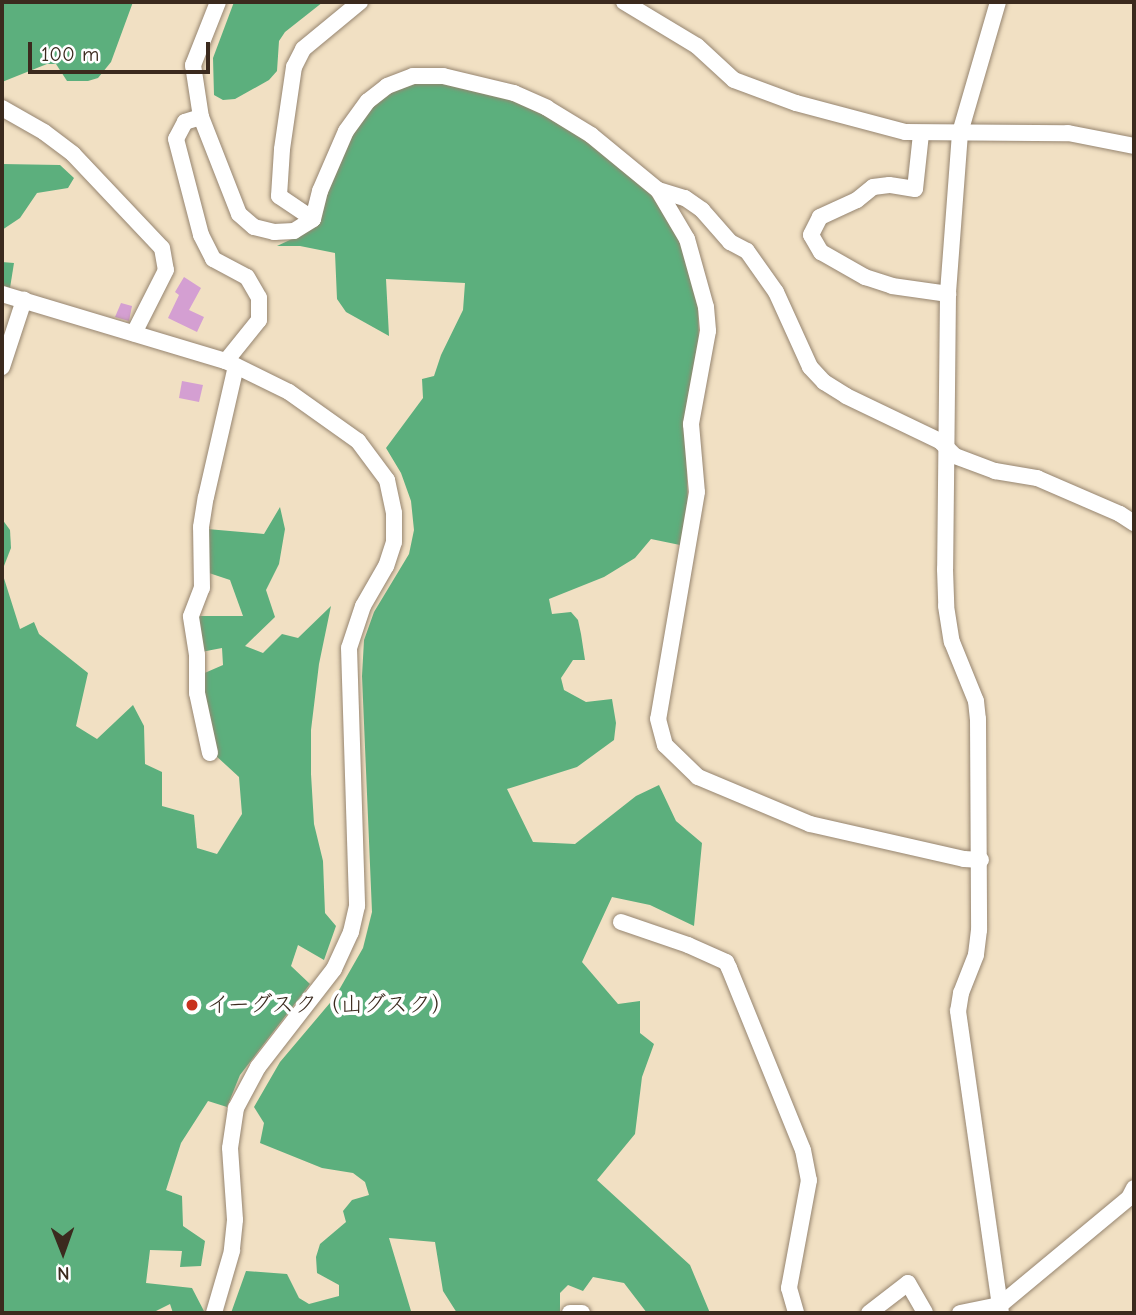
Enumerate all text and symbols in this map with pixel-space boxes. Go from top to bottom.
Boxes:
scale bar [32,28,214,72]
text: 100 m [41,42,99,66]
place label: イーグスク（山グスク） [206,991,457,1019]
marker: イーグスク（山グスク） [184,997,200,1013]
north arrow [28,1217,98,1287]
text: N [57,1262,70,1284]

